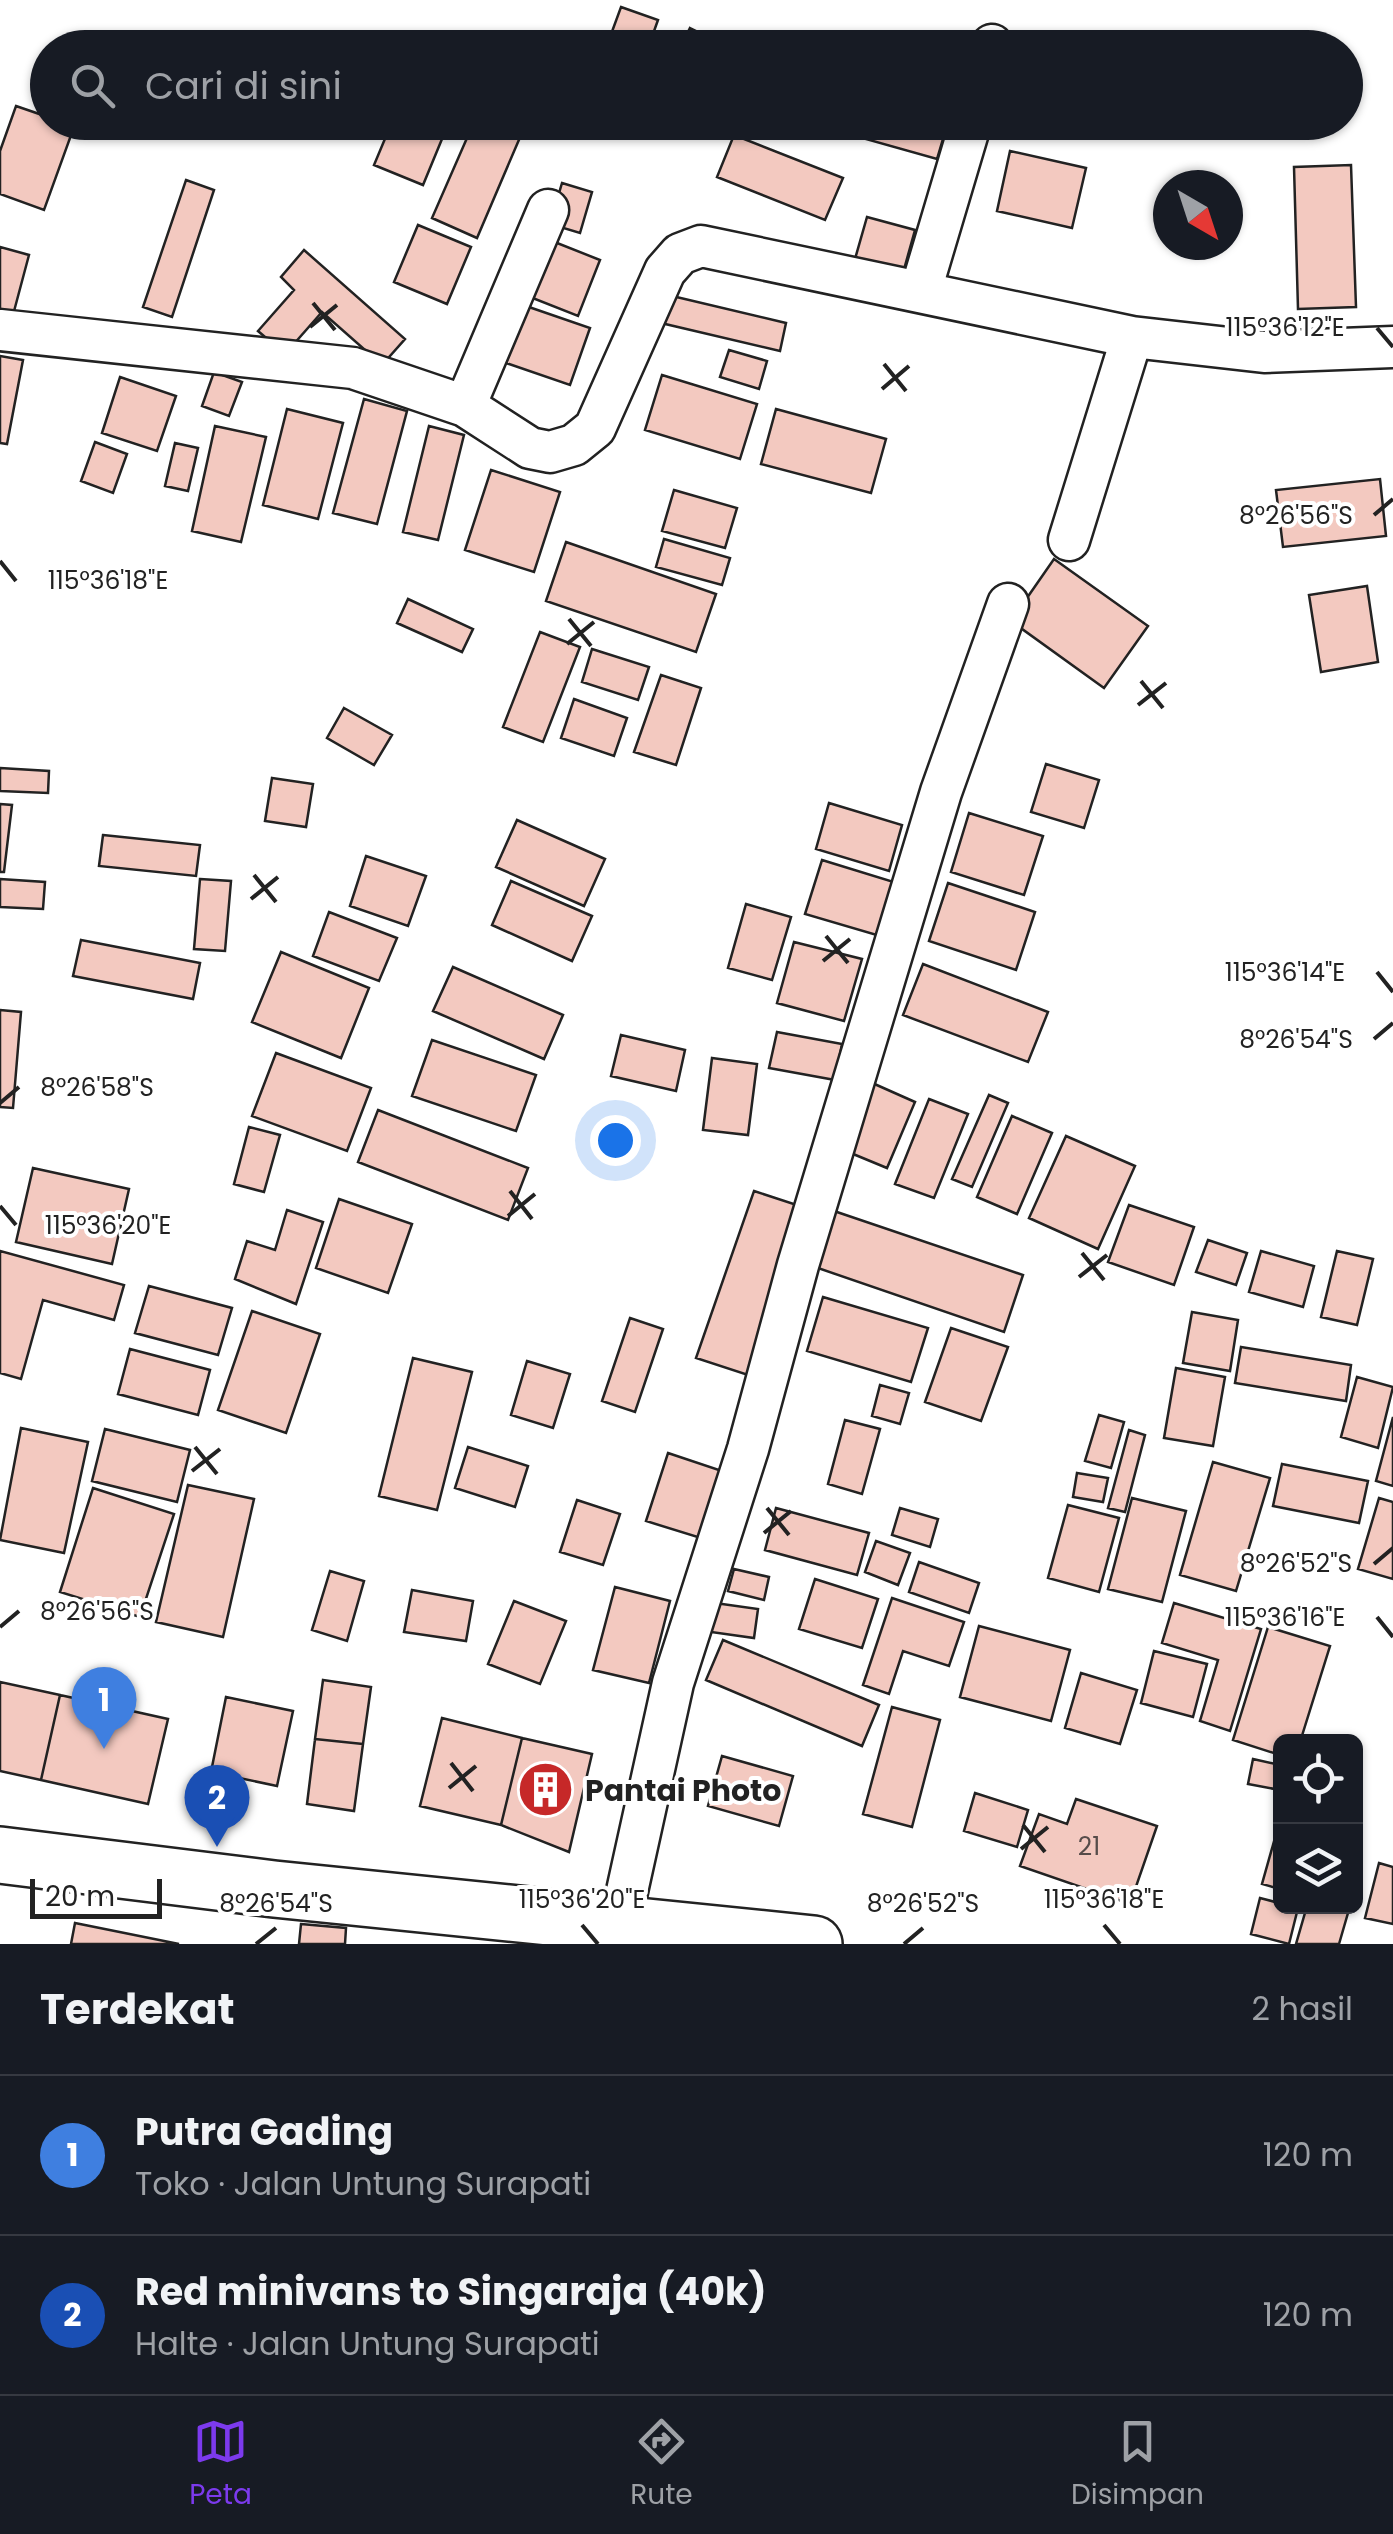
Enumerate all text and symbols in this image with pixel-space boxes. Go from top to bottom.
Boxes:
search box [30,30,1363,140]
icon: search [65,58,120,113]
text: Cari di sini [145,59,342,112]
north arrow [1153,170,1243,260]
text: 115°36'12"E [1225,310,1345,345]
text: 8°26'56"S [1239,498,1353,533]
text: 115°36'18"E [48,563,168,598]
text: 115°36'14"E [1225,955,1345,990]
text: 8°26'54"S [1239,1022,1353,1057]
text: 8°26'58"S [40,1070,154,1105]
your location [590,1115,641,1166]
text: 115°36'20"E [45,1208,171,1243]
text: 8°26'52"S [1240,1546,1352,1581]
text: 8°26'56"S [40,1594,154,1629]
text: 115°36'16"E [1225,1600,1345,1635]
pin: 1 [72,1666,136,1749]
map controls [1273,1734,1363,1914]
button: locate [1273,1734,1363,1824]
building icon: Pantai Photo [516,1760,576,1820]
pin: 2 [184,1764,250,1847]
place label: Pantai Photo [585,1769,781,1812]
button: layers [1273,1824,1363,1914]
house number: 21 [1078,1829,1100,1864]
scale bar [30,1874,162,1918]
text: 20 m [45,1877,115,1916]
text: 115°36'20"E [519,1882,645,1917]
text: 115°36'18"E [1044,1882,1164,1917]
text: 8°26'54"S [219,1886,333,1921]
text: 8°26'52"S [867,1886,979,1921]
text: Terdekat [40,1980,235,2039]
text: 2 hasil [1251,1986,1353,2031]
text: Putra Gading [135,2105,393,2158]
text: 1 [66,2132,79,2177]
text: 120 m [1263,2132,1353,2177]
text: Toko · Jalan Untung Surapati [135,2161,591,2206]
text: Red minivans to Singaraja (40k) [135,2265,767,2318]
text: 2 [63,2292,82,2337]
text: 120 m [1263,2292,1353,2337]
text: Halte · Jalan Untung Surapati [135,2321,600,2366]
tab: Peta [189,2414,252,2516]
tab: Rute [630,2414,693,2516]
tab: Disimpan [1071,2414,1204,2516]

